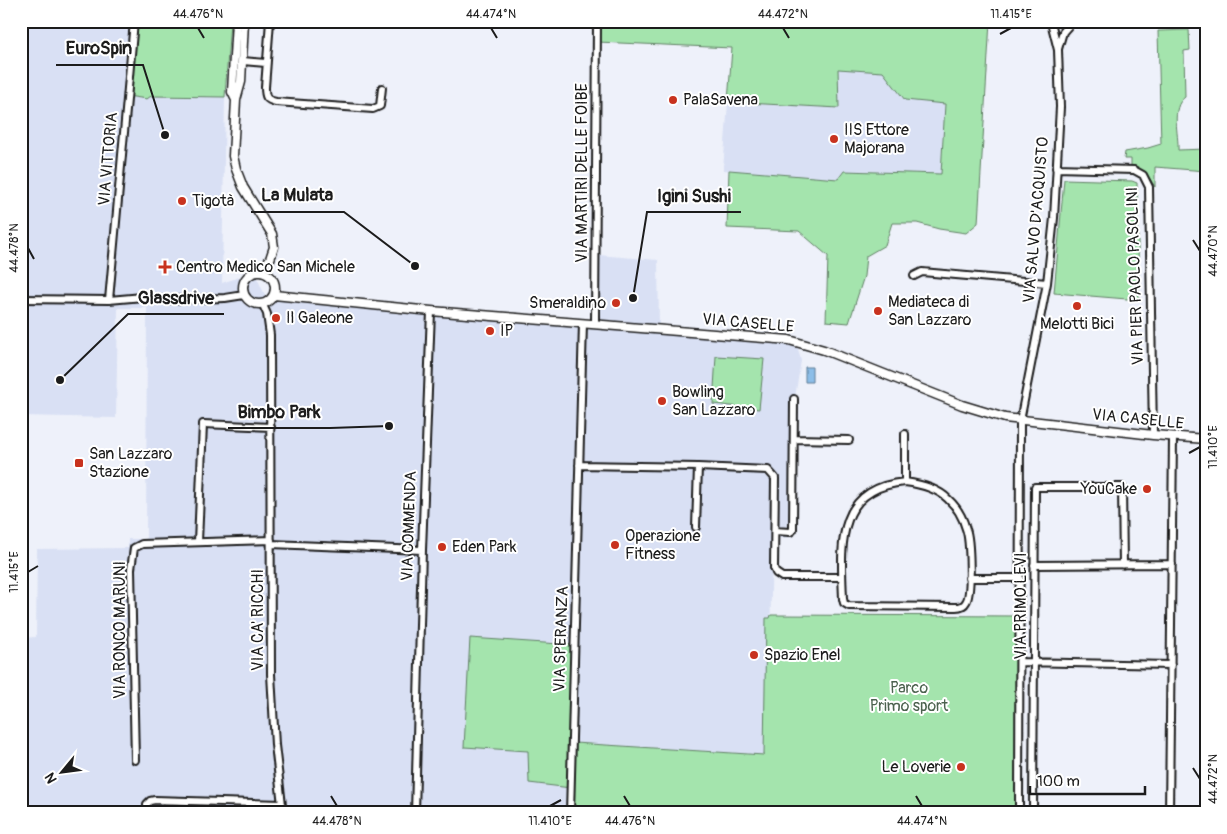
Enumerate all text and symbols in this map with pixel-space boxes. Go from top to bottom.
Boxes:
text: 44.476°N [173,7,223,22]
text: 44.474°N [466,7,516,22]
text: 44.472°N [758,7,808,22]
text: 11.415°E [990,7,1032,22]
callout: EuroSpin [56,32,143,65]
text: EuroSpin [66,37,132,60]
street label: VIA MARTIRI DELLE FOIBE [572,83,592,263]
place label: PalaSavena [683,90,758,110]
marker: PalaSavena [667,94,679,106]
street label: VIA VITTORIA [94,111,122,207]
place label: IIS Ettore Majorana [844,120,909,158]
marker: IIS Ettore Majorana [828,133,840,145]
street label: VIA SALVO D'ACQUISTO [1019,136,1053,304]
callout: La Mulata [251,179,344,212]
callout: Igini Sushi [647,179,741,212]
text: La Mulata [261,184,334,207]
text: Igini Sushi [657,185,731,208]
street label: VIA PIER PAOLO PASOLINI [1122,186,1148,366]
place label: Tigotà [192,191,234,211]
marker: Tigotà [176,195,188,207]
text: 44.478°N [7,223,22,273]
text: 44.470°N [1206,225,1221,277]
place label: Centro Medico San Michele [176,257,355,277]
marker: Centro Medico San Michele [158,260,172,274]
callout: Glassdrive [128,281,224,314]
text: Glassdrive [138,287,215,310]
place label: Mediateca di San Lazzaro [888,292,972,330]
place label: Smeraldino [529,293,606,313]
marker: Smeraldino [610,297,622,309]
marker: Melotti Bici [1071,300,1083,312]
marker: Mediateca di San Lazzaro [872,305,884,317]
place label: Il Galeone [286,308,353,328]
street label: VIA CASELLE [701,309,795,337]
marker: Il Galeone [270,312,282,324]
place label: Melotti Bici [1040,314,1114,334]
place label: IP [500,321,514,341]
marker: IP [484,325,496,337]
place label: Bowling San Lazzaro [672,382,756,420]
callout: Bimbo Park [228,395,330,428]
marker: Bowling San Lazzaro [656,395,668,407]
text: Bimbo Park [238,401,321,424]
street label: VIA CASELLE [1091,404,1185,434]
text: 11.410°E [1206,425,1221,469]
place label: San Lazzaro Stazione [89,444,173,482]
marker: San Lazzaro Stazione [73,457,85,469]
street label: VIA COMMENDA [397,471,421,581]
place label: YouCake [1080,479,1137,499]
marker: YouCake [1141,483,1153,495]
place label: Operazione Fitness [625,526,700,564]
place label: Eden Park [452,537,517,557]
marker: Operazione Fitness [609,539,621,551]
marker: Eden Park [436,541,448,553]
text: 11.415°E [7,551,22,593]
street label: VIA PRIMO LEVI [1011,552,1031,660]
street label: VIA RONCO MARUNI [110,561,130,699]
street label: VIA CA' RICCHI [248,569,268,671]
street label: VIA SPERANZA [549,586,573,692]
place label: Spazio Enel [764,645,841,665]
marker: Spazio Enel [748,649,760,661]
park label: Parco Primo sport [870,678,949,716]
north arrow [38,746,88,796]
text: 44.472°N [1206,754,1221,804]
place label: Le Loverie [881,757,951,777]
marker: Le Loverie [955,761,967,773]
scale bar [1030,764,1144,796]
text: N [41,770,61,786]
text: 100 m [1037,772,1080,791]
text: 44.478°N [312,814,362,829]
text: 11.410°E [528,814,572,829]
text: 44.476°N [605,814,655,829]
text: 44.474°N [897,814,947,829]

